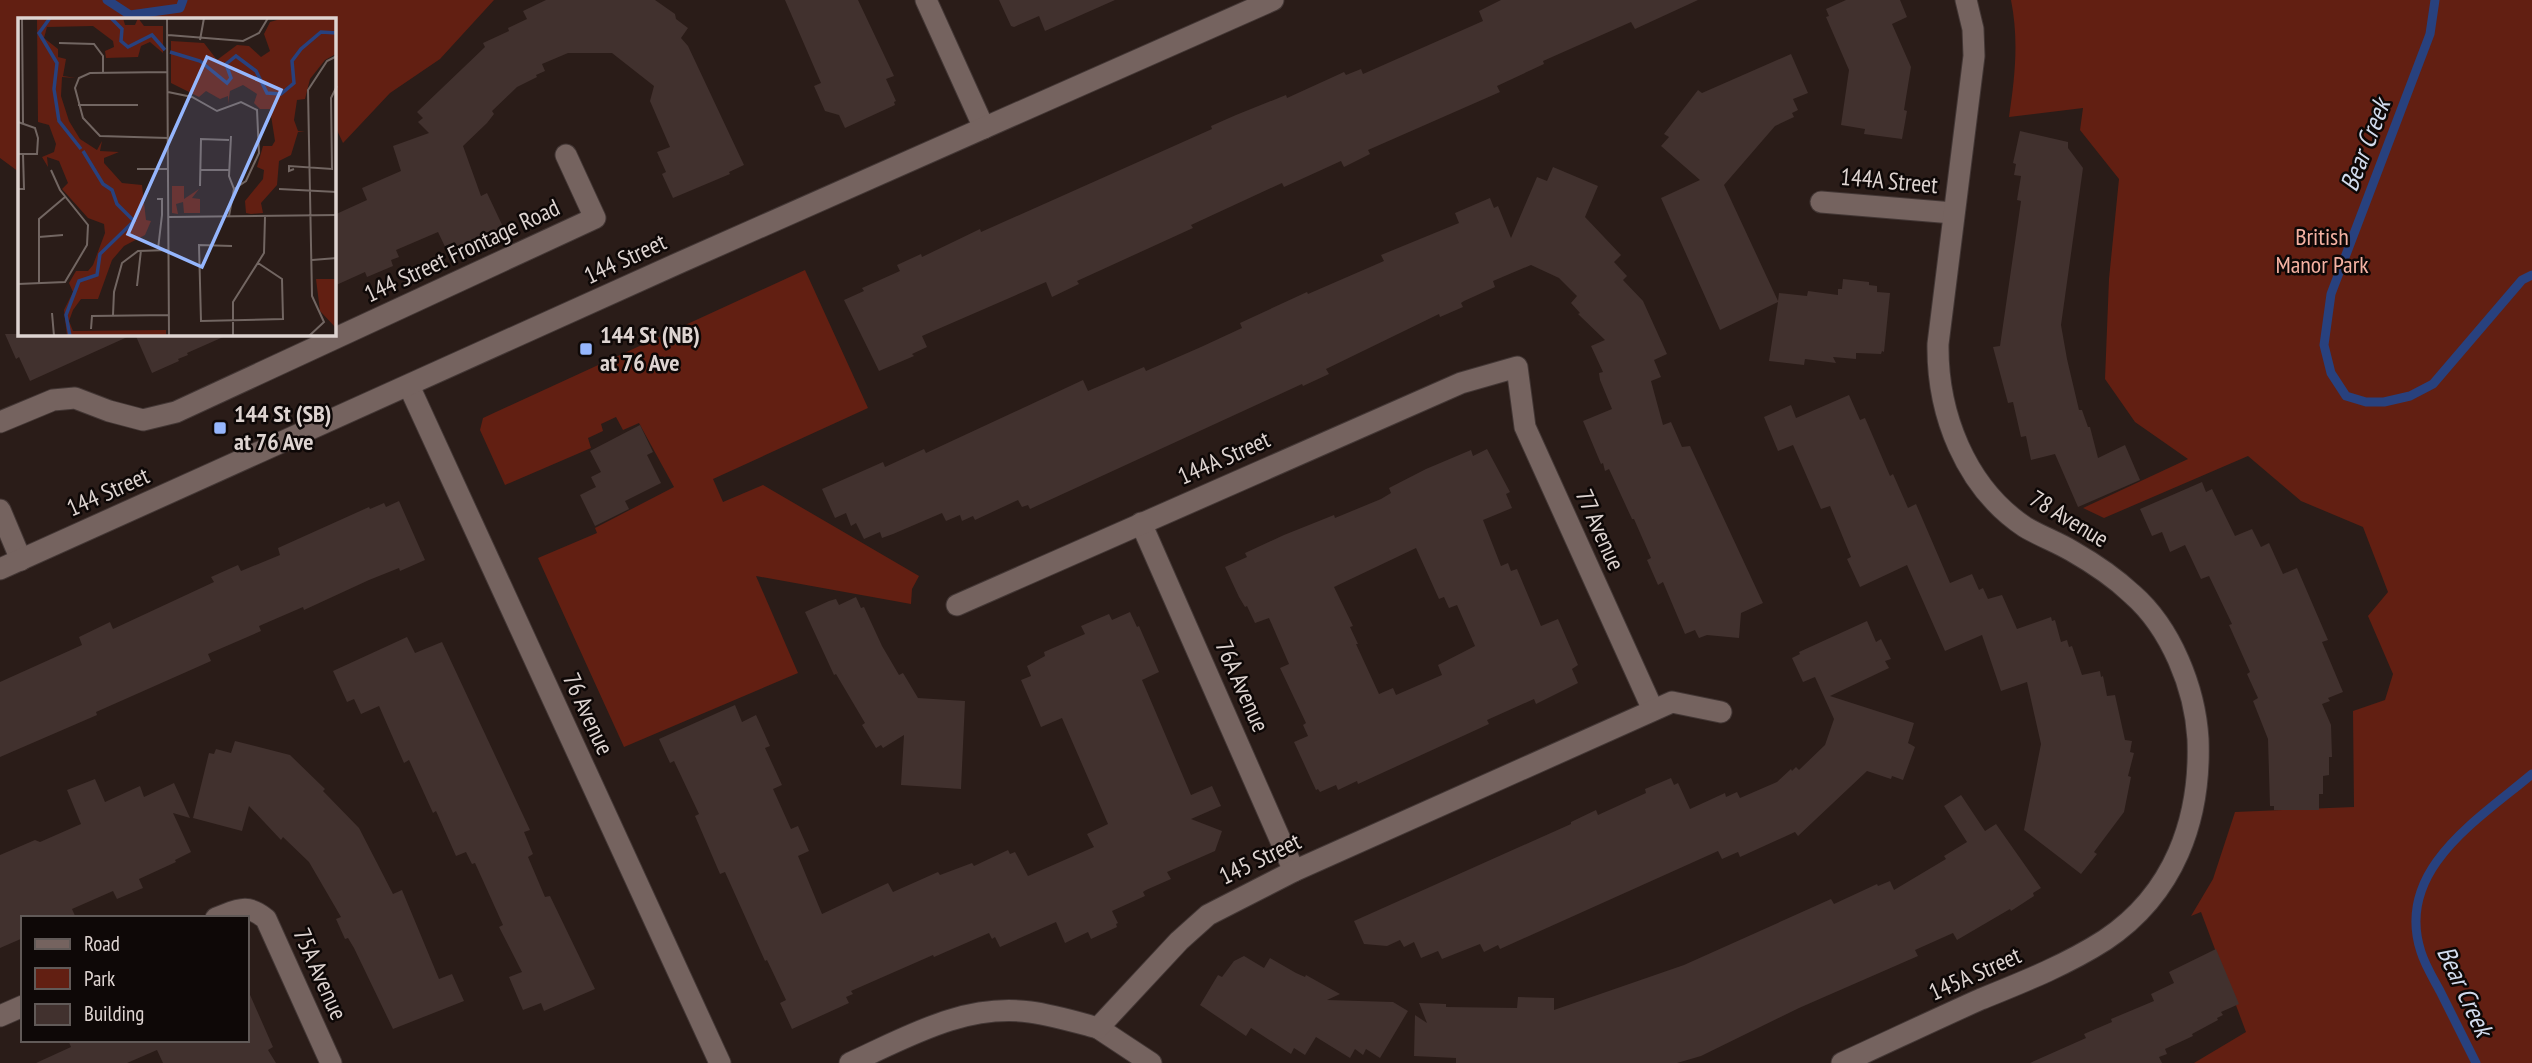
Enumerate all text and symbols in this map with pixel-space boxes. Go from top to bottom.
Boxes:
inset map [18,18,336,336]
water label: Bear Creek [2332,91,2398,196]
street label: 144A Street [1839,161,1939,200]
street label: 144 Street Frontage Road [359,192,564,309]
park label: British Manor Park [2275,221,2369,280]
street label: 144 Street [579,226,671,291]
place label: 144 St (NB) at 76 Ave [600,319,700,378]
marker: 144 St (NB) at 76 Ave [578,341,594,357]
place label: 144 St (SB) at 76 Ave [234,398,331,457]
marker: 144 St (SB) at 76 Ave [212,420,228,436]
street label: 144A Street [1173,423,1275,492]
street label: 144 Street [62,459,154,523]
street label: 78 Avenue [2024,483,2114,554]
street label: 77 Avenue [1569,484,1632,575]
street label: 76A Avenue [1209,635,1276,737]
street label: 76 Avenue [556,668,621,760]
street label: 145 Street [1214,825,1306,892]
legend [21,916,248,1042]
street label: 75A Avenue [287,923,354,1025]
text: Road [84,930,120,957]
street label: 145A Street [1924,939,2026,1008]
water label: Bear Creek [2430,940,2502,1044]
text: Park [84,965,115,992]
text: Building [84,1000,144,1027]

